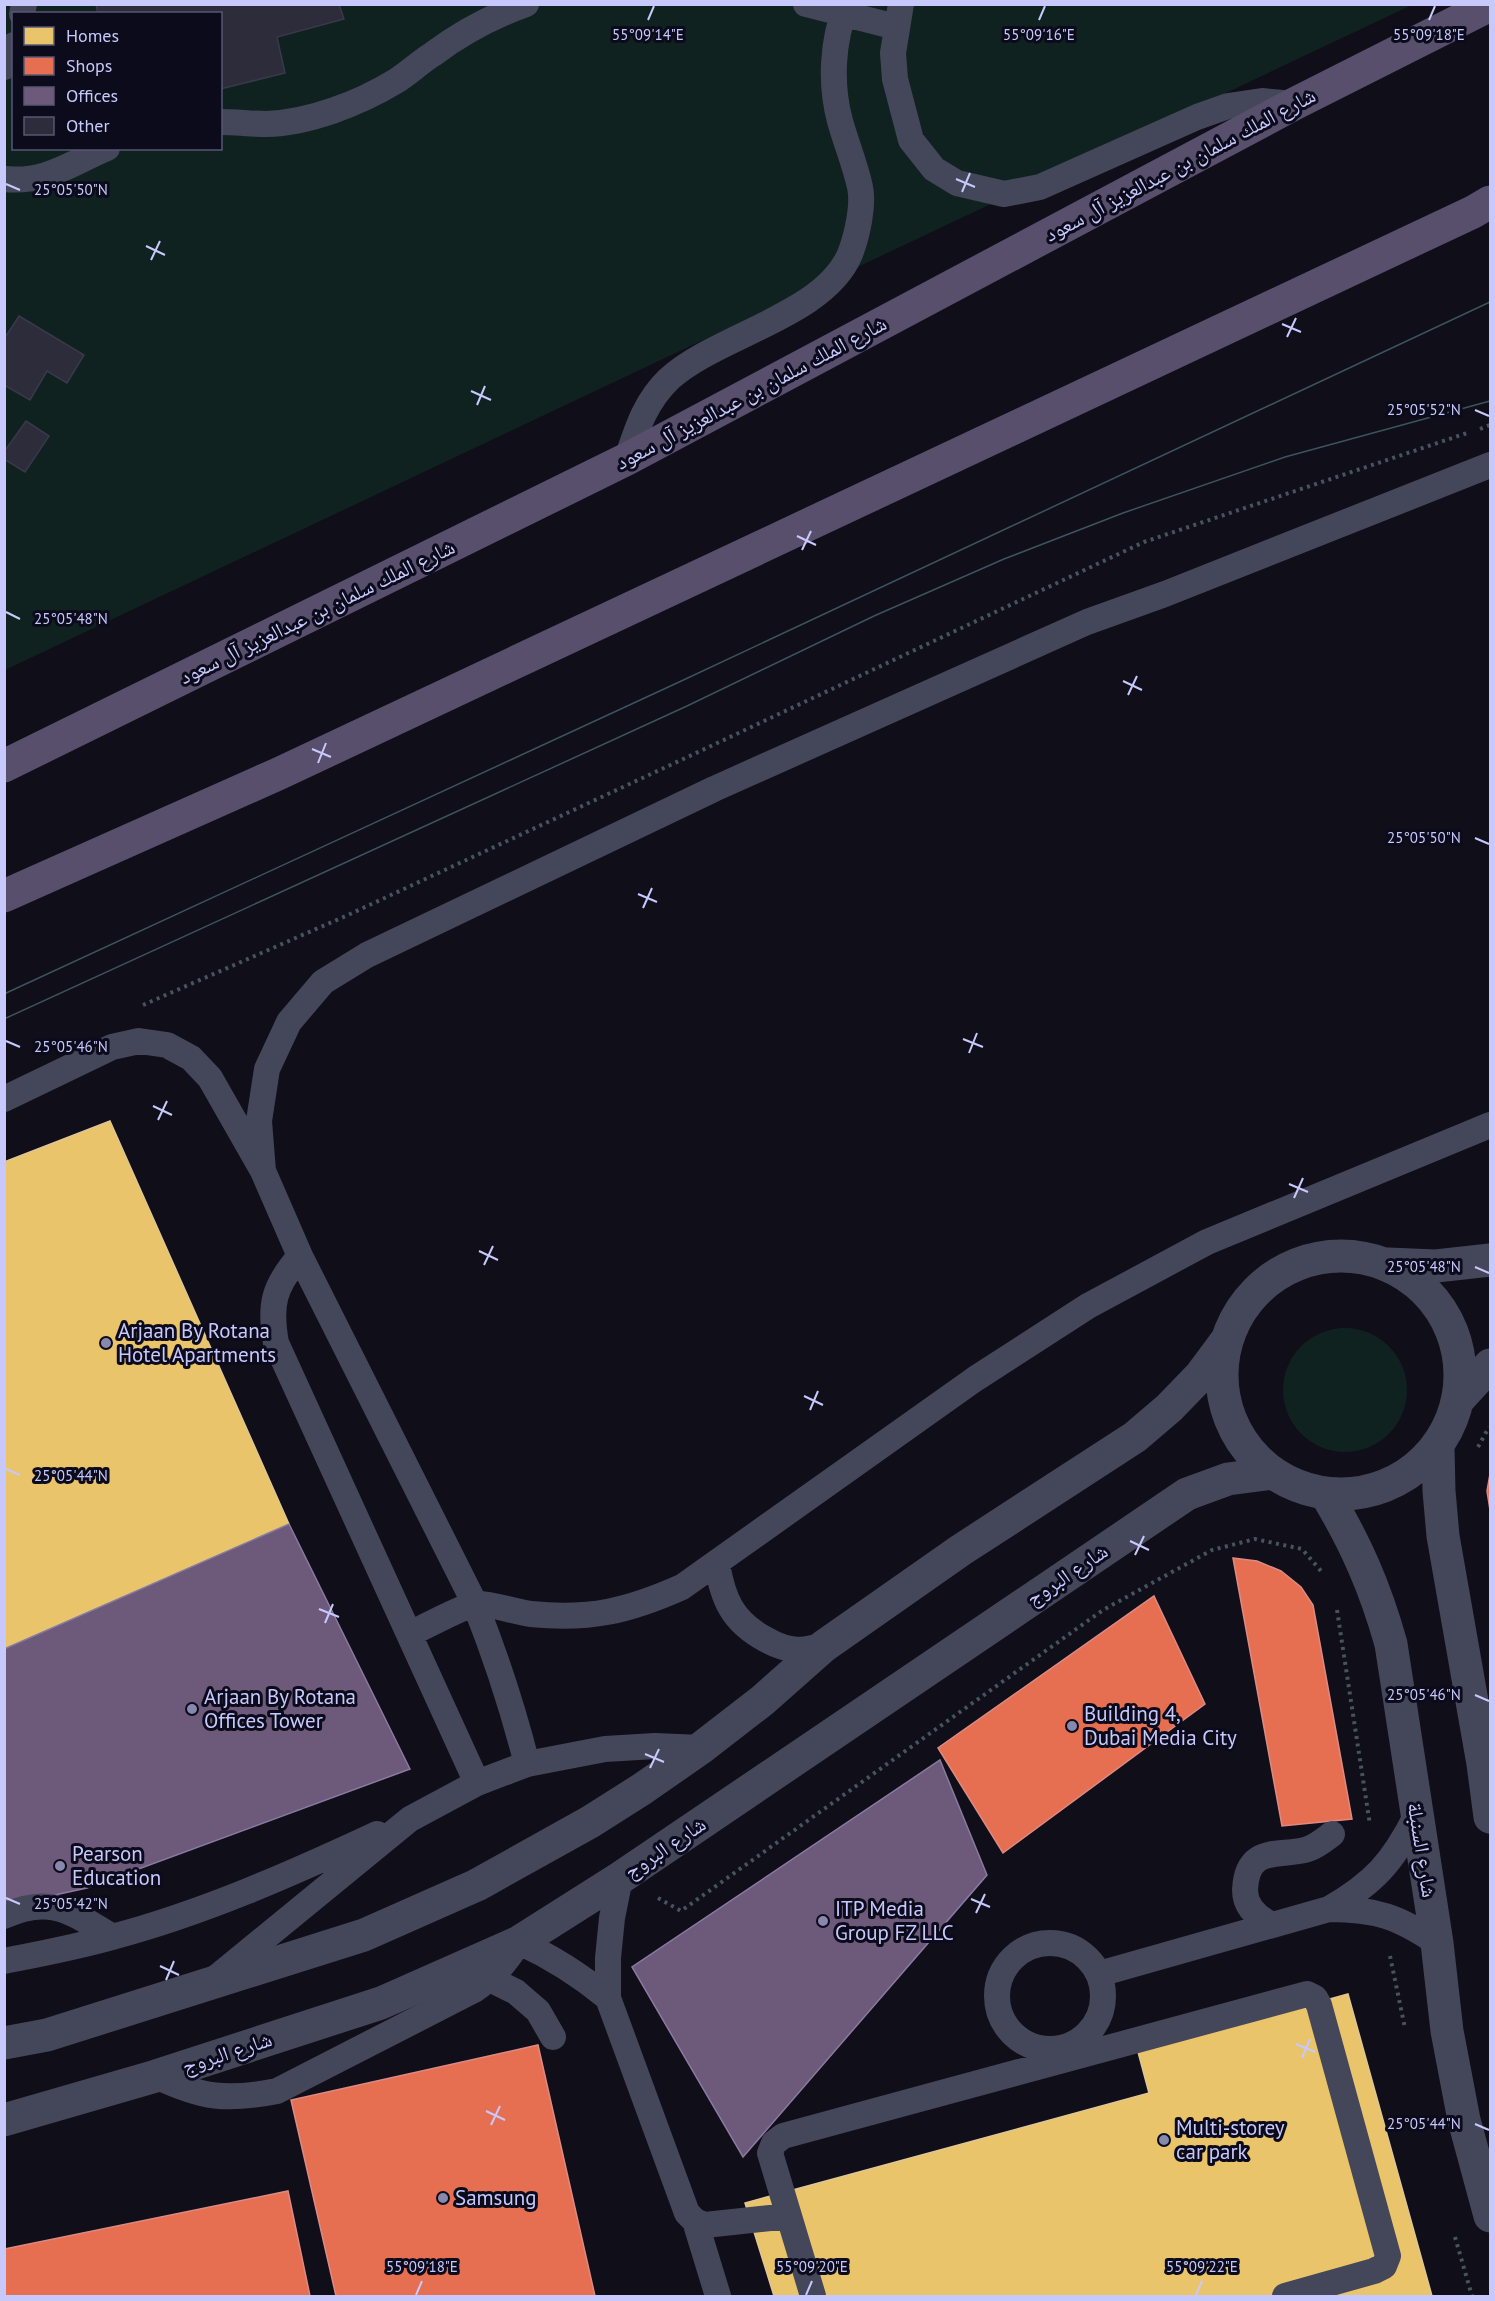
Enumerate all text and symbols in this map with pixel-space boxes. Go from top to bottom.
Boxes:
legend [12,12,222,150]
text: Homes [66,24,119,47]
text: 55°09'14"E [612,25,684,44]
text: 55°09'16"E [1003,25,1075,44]
text: 55°09'18"E [1393,25,1465,44]
text: Shops [66,54,112,77]
street label: شارع الملك سلمان بن عبدالعزيز آل سعود [1040,81,1320,248]
text: Offices [66,84,118,107]
text: Other [66,114,110,137]
text: 25°05'50"N [34,180,108,199]
street label: شارع الملك سلمان بن عبدالعزيز آل سعود [611,309,891,476]
text: 25°05'52"N [1387,400,1461,419]
street label: شارع الملك سلمان بن عبدالعزيز آل سعود [175,533,459,690]
text: 25°05'48"N [34,609,108,628]
text: 25°05'50"N [1387,828,1461,847]
text: 25°05'46"N [34,1037,108,1056]
text: 25°05'48"N [1387,1257,1461,1276]
place label: Arjaan By Rotana Hotel Apartments [118,1317,276,1368]
marker: Arjaan By Rotana Hotel Apartments [99,1336,113,1350]
text: 25°05'44"N [34,1466,108,1485]
street label: شارع البروج [1021,1537,1113,1612]
place label: Arjaan By Rotana Offices Tower [204,1683,356,1734]
text: 25°05'46"N [1387,1685,1461,1704]
place label: Building 4, Dubai Media City [1084,1700,1237,1751]
marker: Arjaan By Rotana Offices Tower [185,1702,199,1716]
marker: Building 4, Dubai Media City [1065,1719,1079,1733]
street label: شارع السنبلة [1402,1800,1443,1899]
street label: شارع البروج [619,1810,711,1885]
place label: Pearson Education [72,1840,161,1891]
marker: Pearson Education [53,1859,67,1873]
text: 25°05'42"N [34,1894,108,1913]
place label: ITP Media Group FZ LLC [835,1895,954,1946]
marker: ITP Media Group FZ LLC [816,1914,830,1928]
street label: شارع البروج [179,2025,275,2080]
place label: Multi-storey car park [1176,2114,1285,2165]
text: 25°05'44"N [1387,2114,1461,2133]
marker: Multi-storey car park [1157,2133,1171,2147]
place label: Samsung [455,2184,537,2211]
marker: Samsung [436,2191,450,2205]
text: 55°09'18"E [386,2257,458,2276]
text: 55°09'20"E [776,2257,848,2276]
text: 55°09'22"E [1166,2257,1238,2276]

